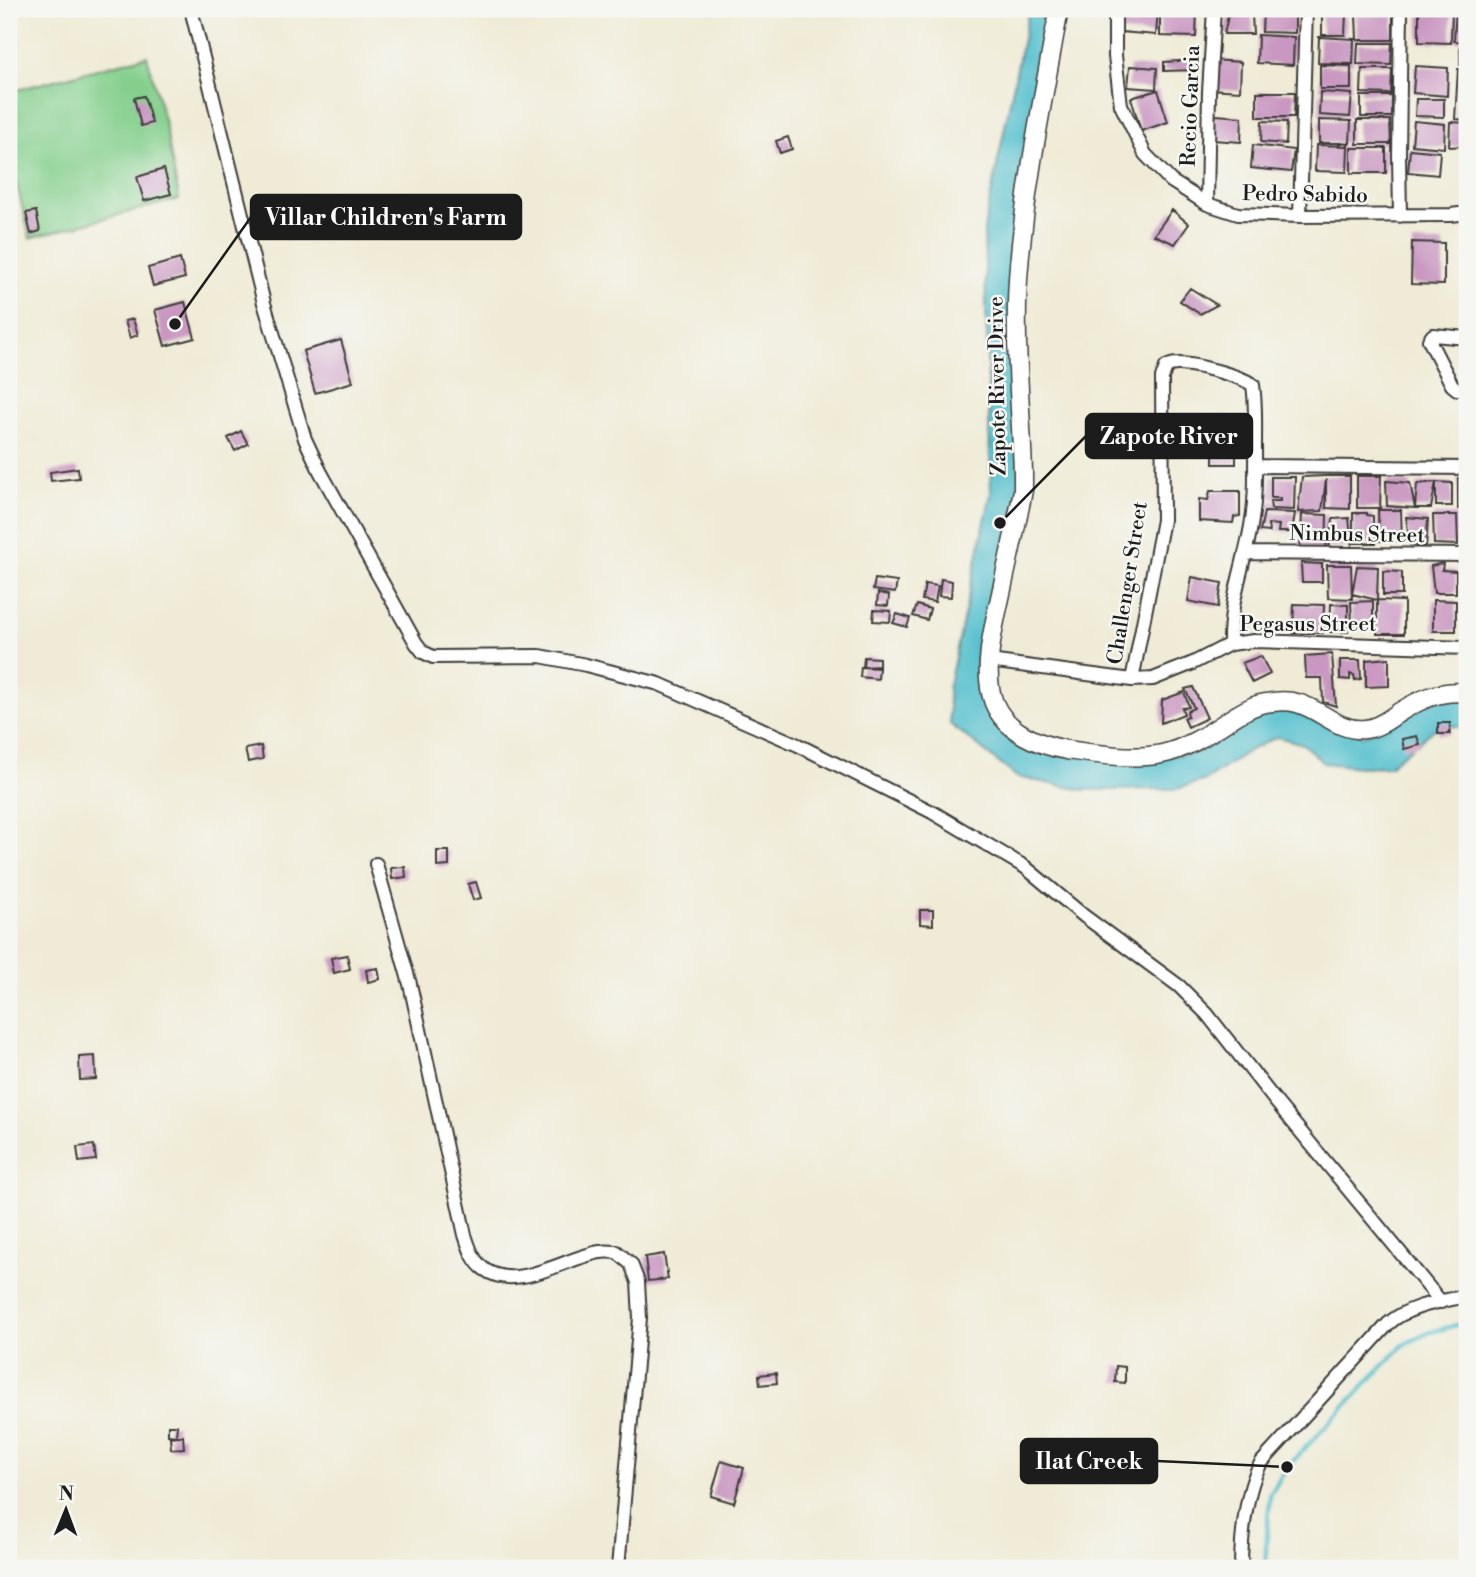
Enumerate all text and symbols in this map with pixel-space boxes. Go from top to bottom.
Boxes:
street label: Recio Garcia [1176,44,1206,167]
street label: Pedro Sabido [1242,181,1368,209]
callout: Villar Children's Farm [251,195,521,239]
text: Villar Children's Farm [264,204,507,232]
street label: Zapote River Drive [983,296,1013,476]
callout: Zapote River [1086,414,1252,458]
text: Zapote River [1100,423,1238,451]
street label: Challenger Street [1102,499,1154,666]
street label: Nimbus Street [1289,521,1426,549]
street label: Pegasus Street [1240,612,1377,638]
callout: Ilat Creek [1021,1439,1157,1483]
text: Ilat Creek [1035,1448,1144,1476]
north arrow [32,1476,102,1546]
text: N [59,1482,74,1506]

